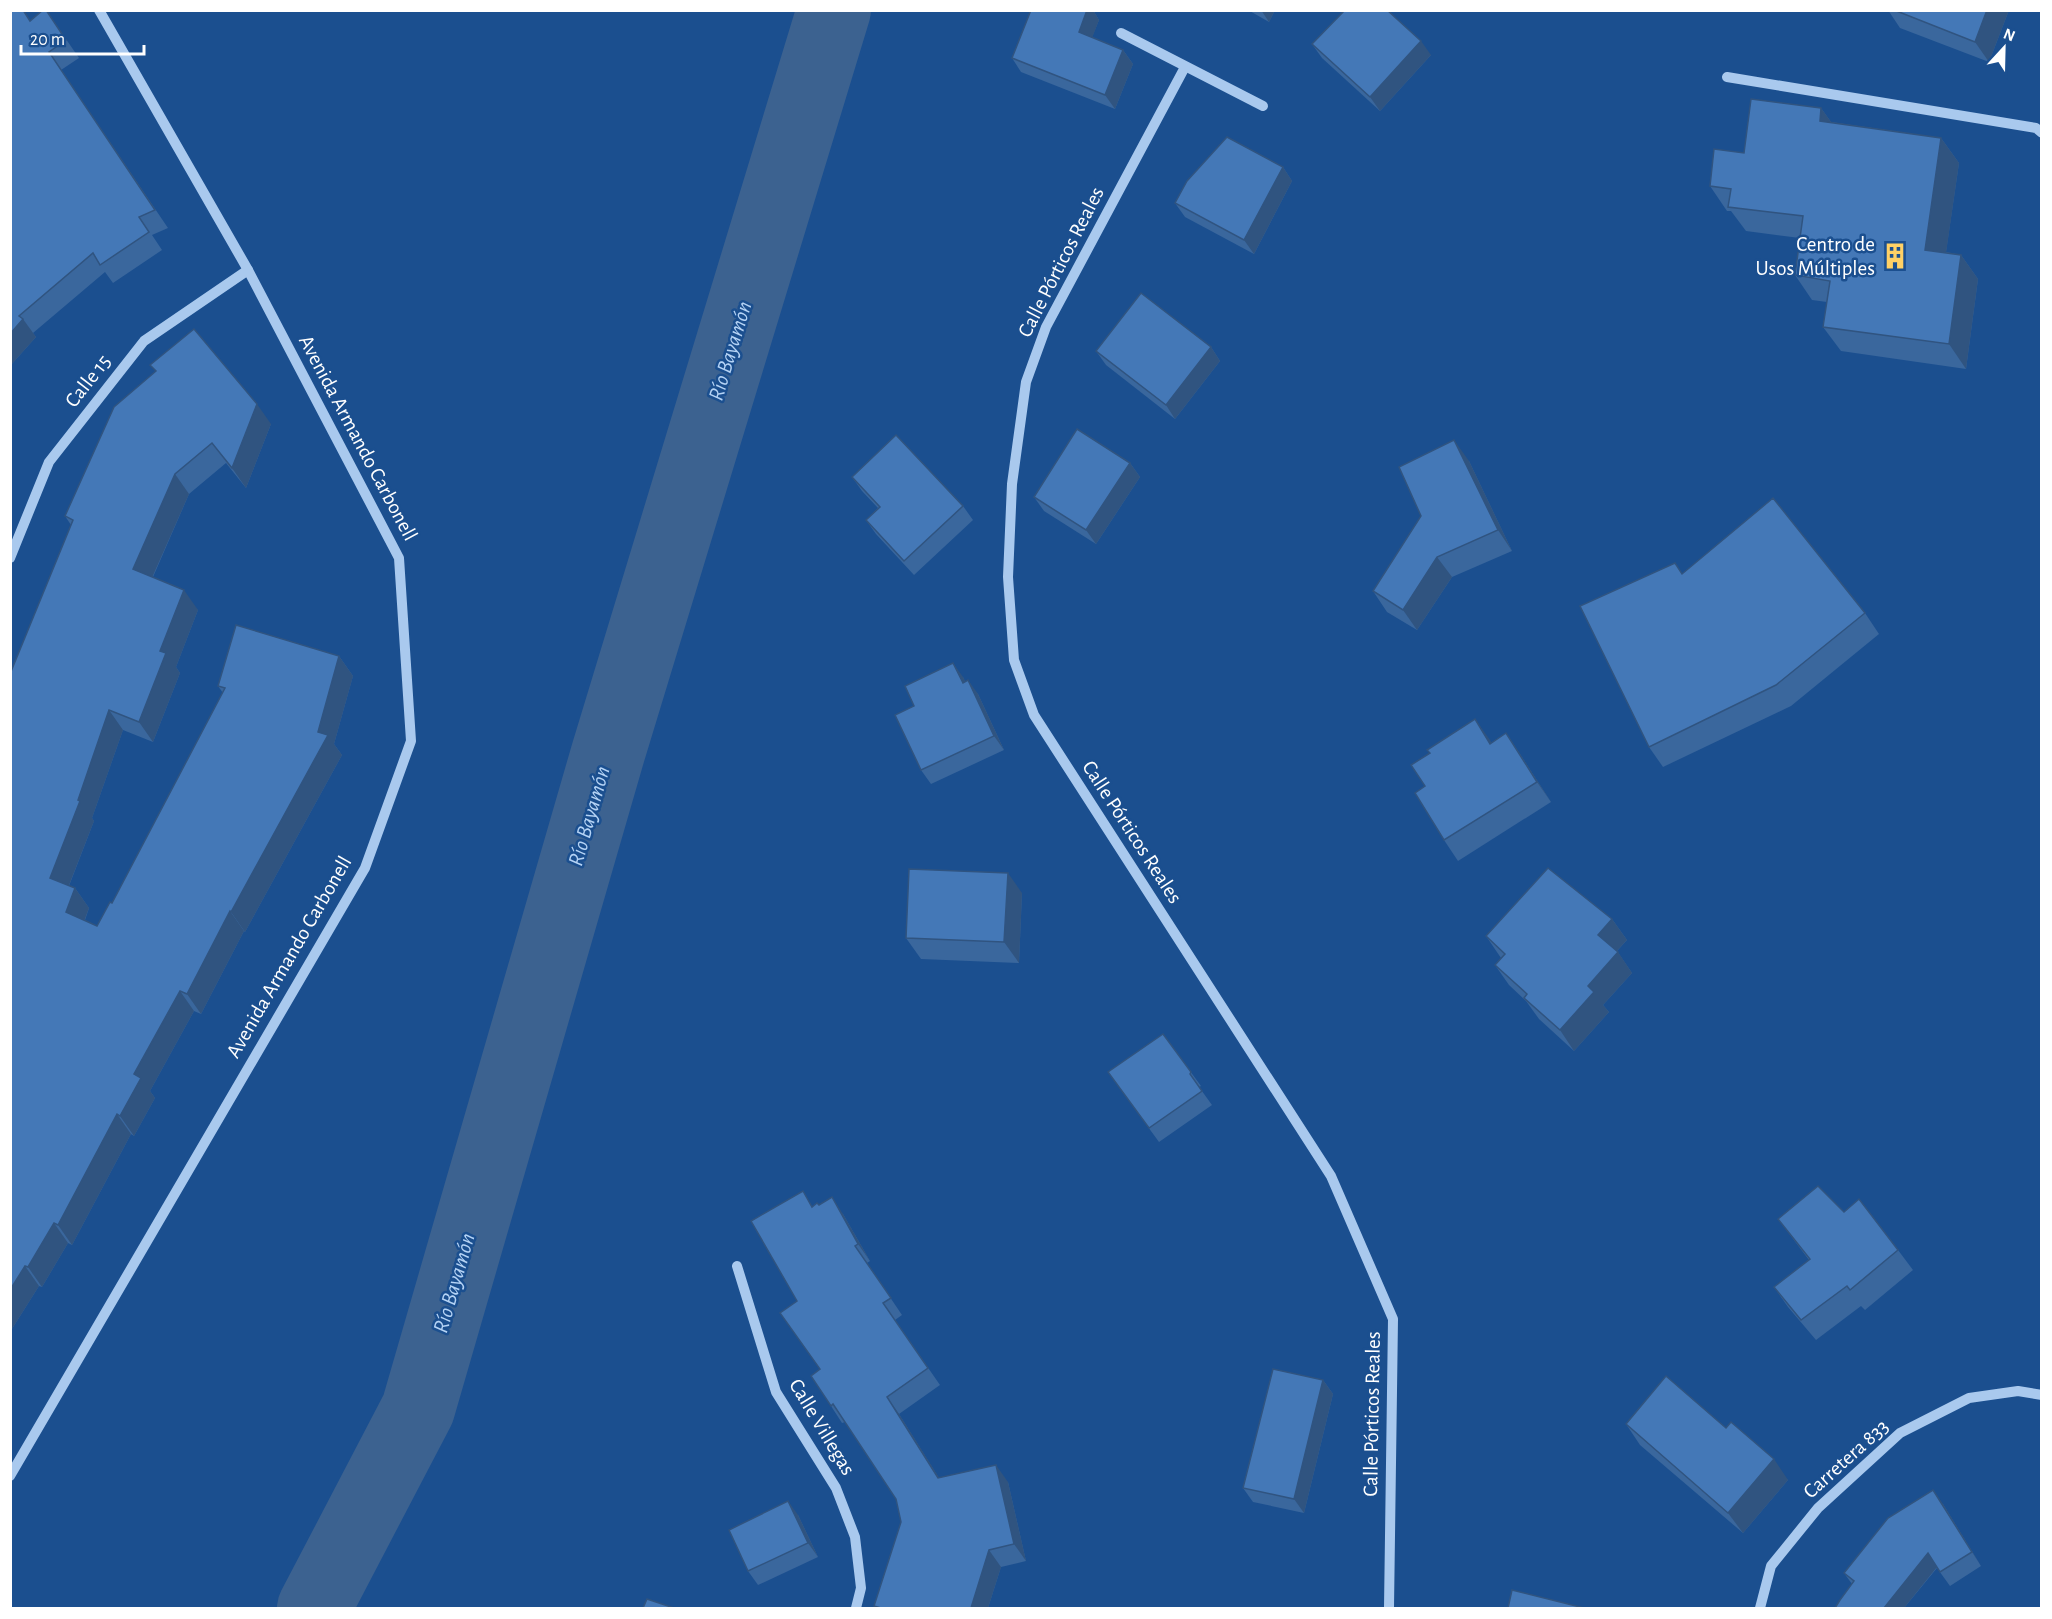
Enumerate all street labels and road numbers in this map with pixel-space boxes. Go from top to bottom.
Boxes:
street label: Calle Pórticos Reales [1014,184,1108,340]
street label: Avenida Armando Carbonell [295,332,421,544]
street label: Calle 15 [61,351,115,411]
street label: Calle Pórticos Reales [1078,757,1186,907]
street label: Avenida Armando Carbonell [223,852,355,1062]
street label: Calle Pórticos Reales [1360,1331,1384,1497]
street label: Calle Villegas [785,1375,859,1479]
street label: Carretera 833 [1799,1415,1893,1503]

